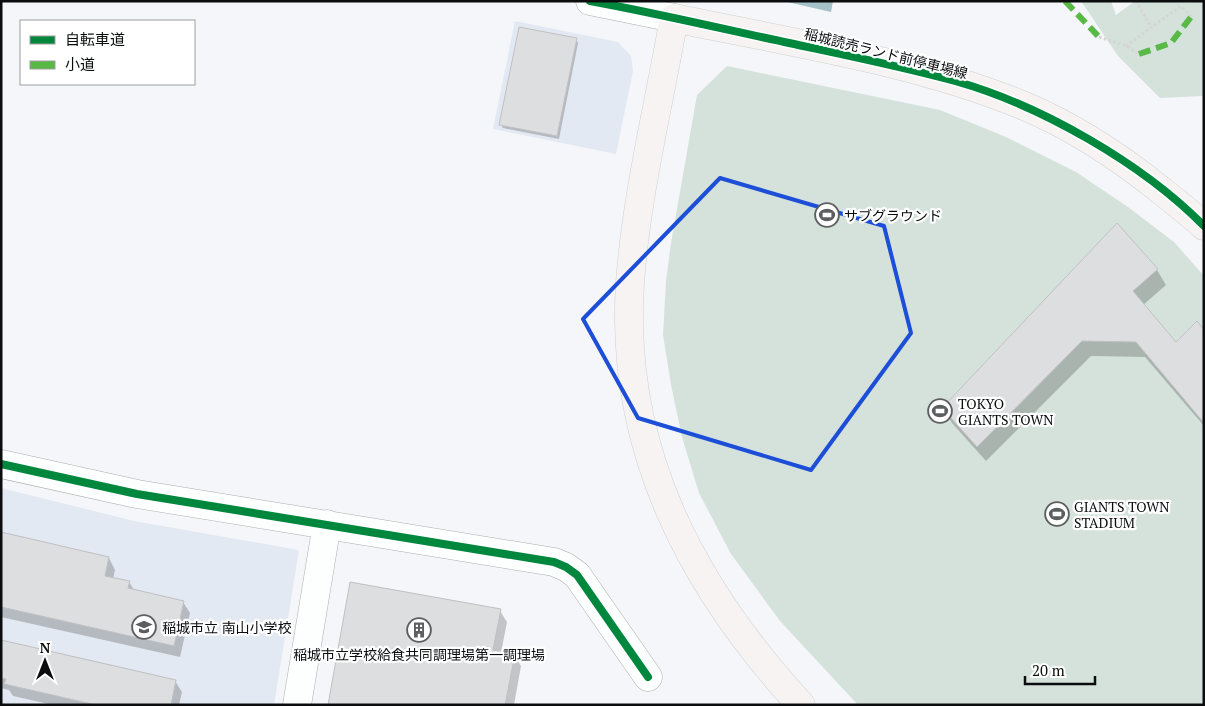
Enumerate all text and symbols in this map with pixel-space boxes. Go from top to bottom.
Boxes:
legend [20,20,195,85]
street label: 稲城読売ランド前停車場線 [802,23,970,83]
text: 自転車道 [65,29,125,49]
text: 小道 [65,54,95,74]
sports icon: サブグラウンド [814,202,840,228]
place label: サブグラウンド [844,206,942,225]
place label: TOKYO GIANTS TOWN [958,394,1054,429]
sports icon: TOKYO GIANTS TOWN [927,398,953,424]
place label: GIANTS TOWN STADIUM [1074,497,1170,532]
sports icon: GIANTS TOWN STADIUM [1044,501,1070,527]
school or university icon: 稲城市立 南山小学校 [131,614,157,640]
building icon: 稲城市立学校給食共同調理場第一調理場 [406,617,432,643]
place label: 稲城市立 南山小学校 [162,618,291,637]
north arrow [20,636,70,686]
text: N [40,638,51,657]
place label: 稲城市立学校給食共同調理場第一調理場 [293,645,545,664]
scale bar [1025,654,1095,686]
text: 20 m [1032,660,1065,680]

